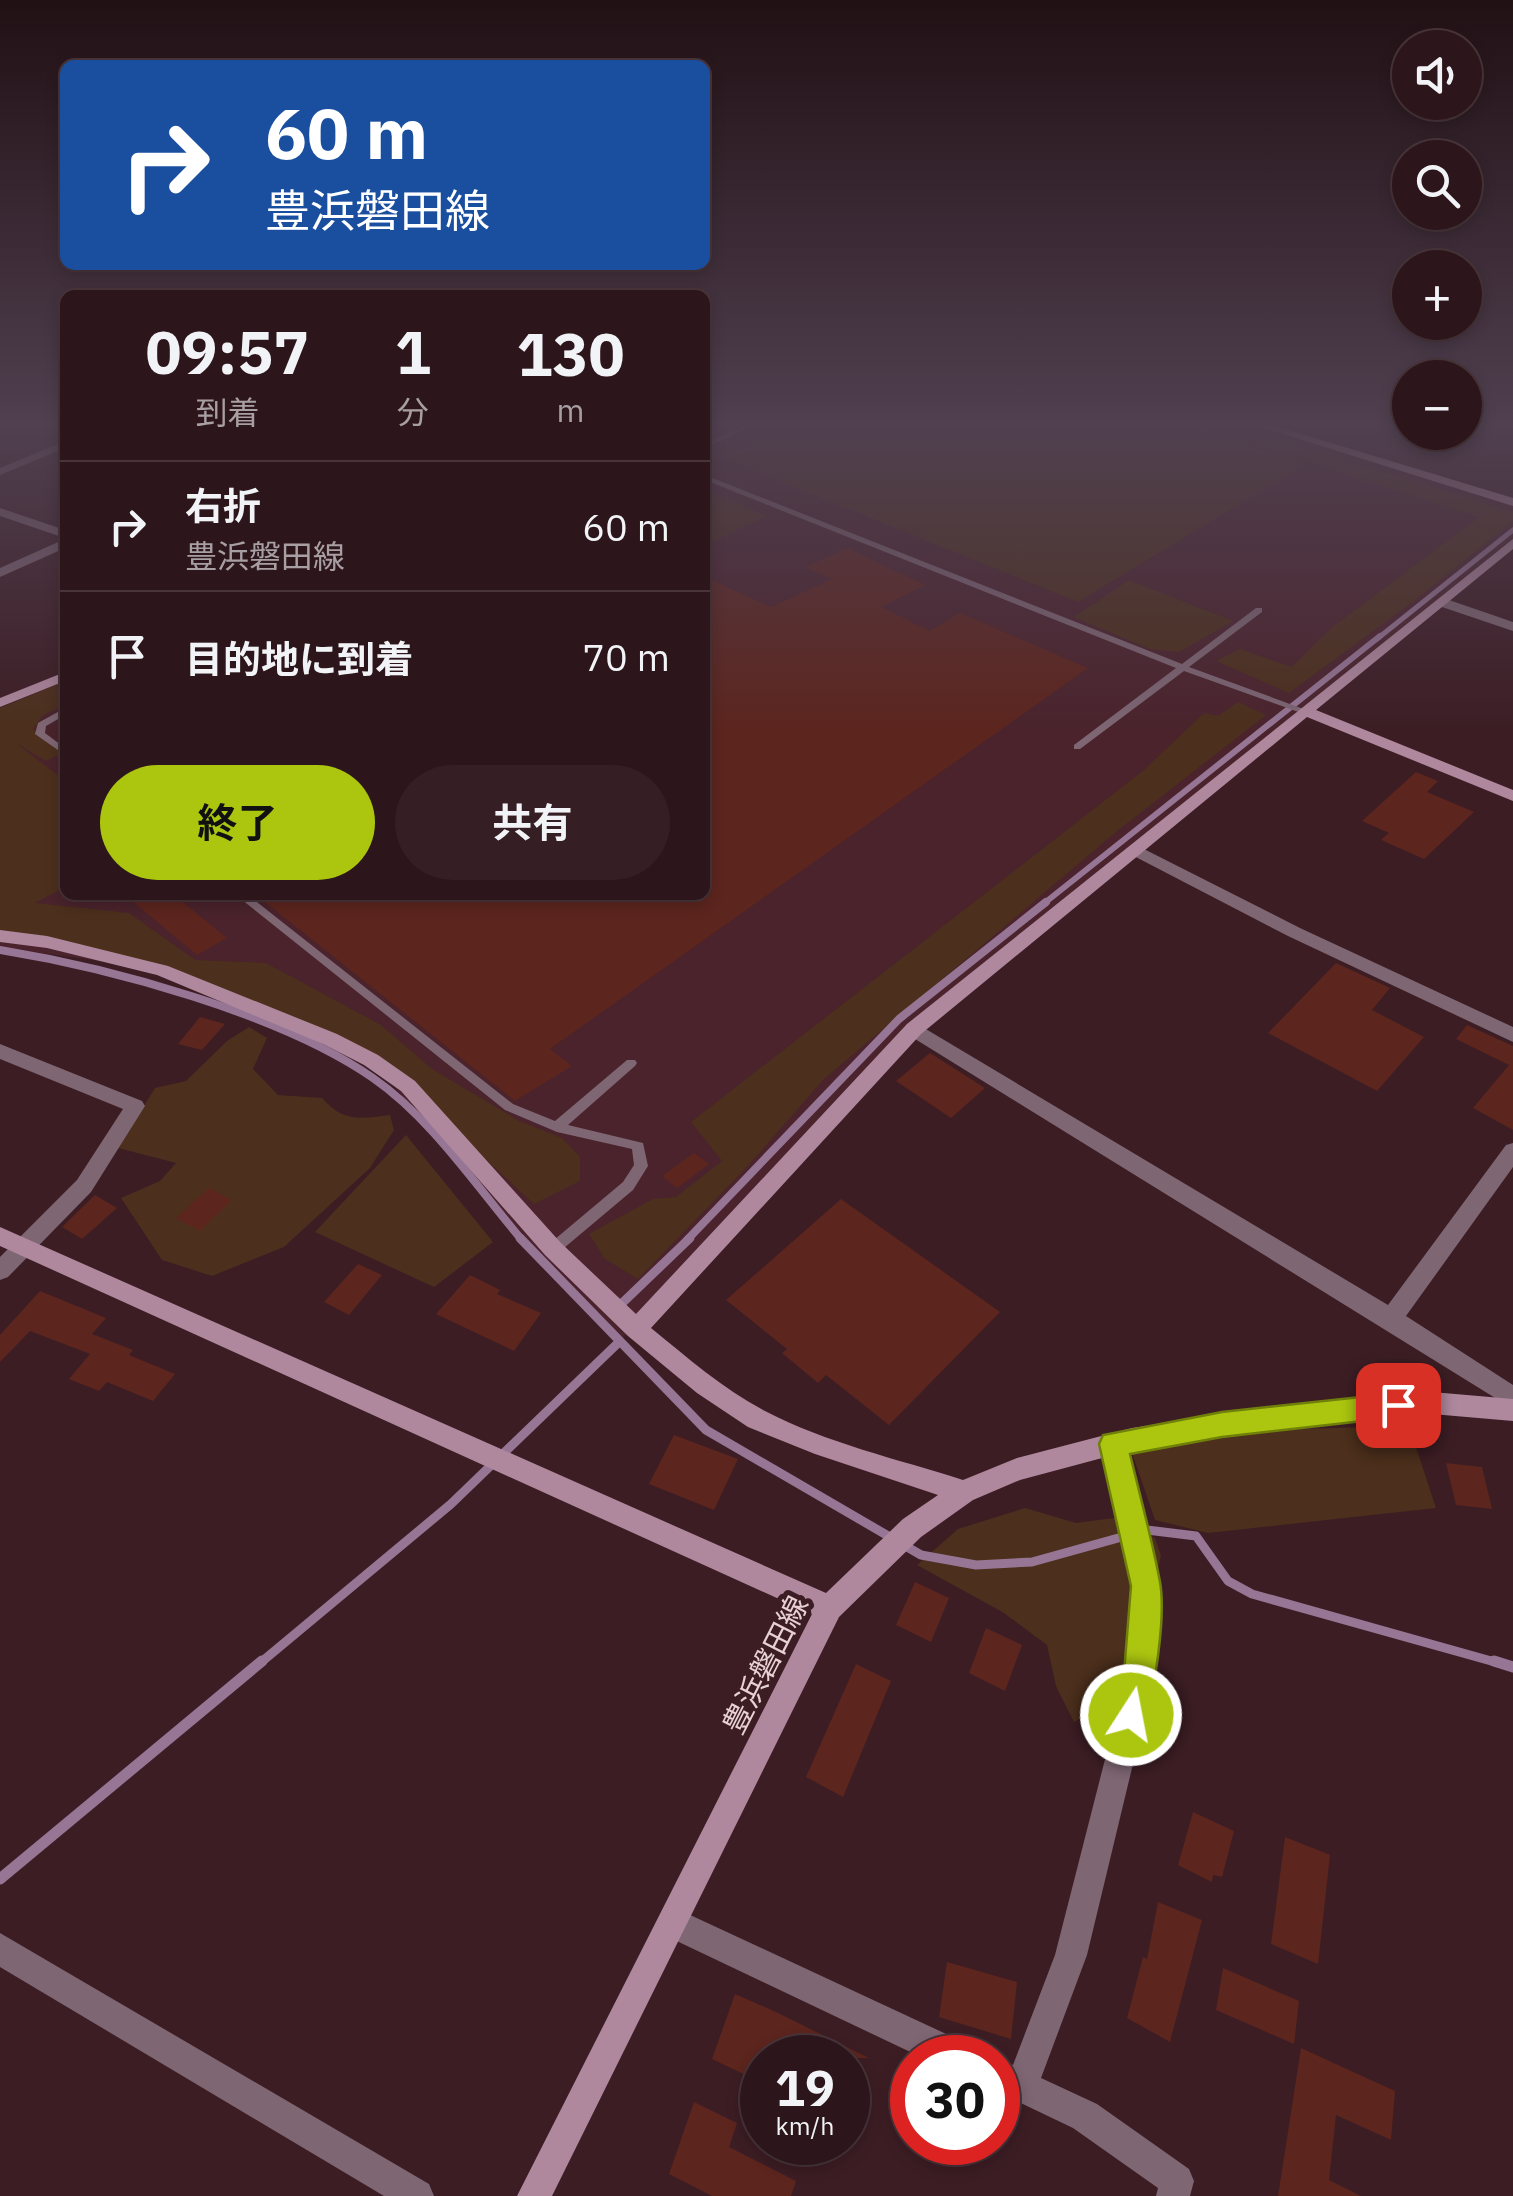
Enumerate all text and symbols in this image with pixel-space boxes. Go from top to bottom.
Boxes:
map controls [1392,30,1482,450]
button: sound [1392,30,1482,120]
text: 60 m [265,87,428,178]
icon: right [100,100,230,230]
button: search [1392,140,1482,230]
text: 豊浜磐田線 [265,181,490,239]
button: + [1392,250,1482,340]
text: 09:57 [146,312,309,391]
text: 1 [395,312,431,391]
text: 130 [516,314,624,393]
button: − [1392,360,1482,450]
text: m [556,389,584,431]
text: 到着 [195,391,259,433]
text: 分 [397,391,429,433]
text: 右折 [185,481,261,530]
icon: right [100,499,155,554]
text: 60 m [582,502,670,551]
text: 豊浜磐田線 [185,535,345,577]
icon: arrive [100,629,155,684]
text: 70 m [582,632,670,681]
text: 目的地に到着 [185,634,413,683]
button: 終了 [100,765,375,880]
button: 共有 [395,765,670,880]
pin [1356,1363,1441,1448]
icon: arrive [1371,1378,1426,1433]
street label: 豊浜磐田線 [713,1589,816,1740]
position arrow [1079,1663,1183,1767]
speed limit sign: 30 [890,2035,1020,2165]
text: 19 [775,2055,835,2120]
text: km/h [776,2109,834,2142]

